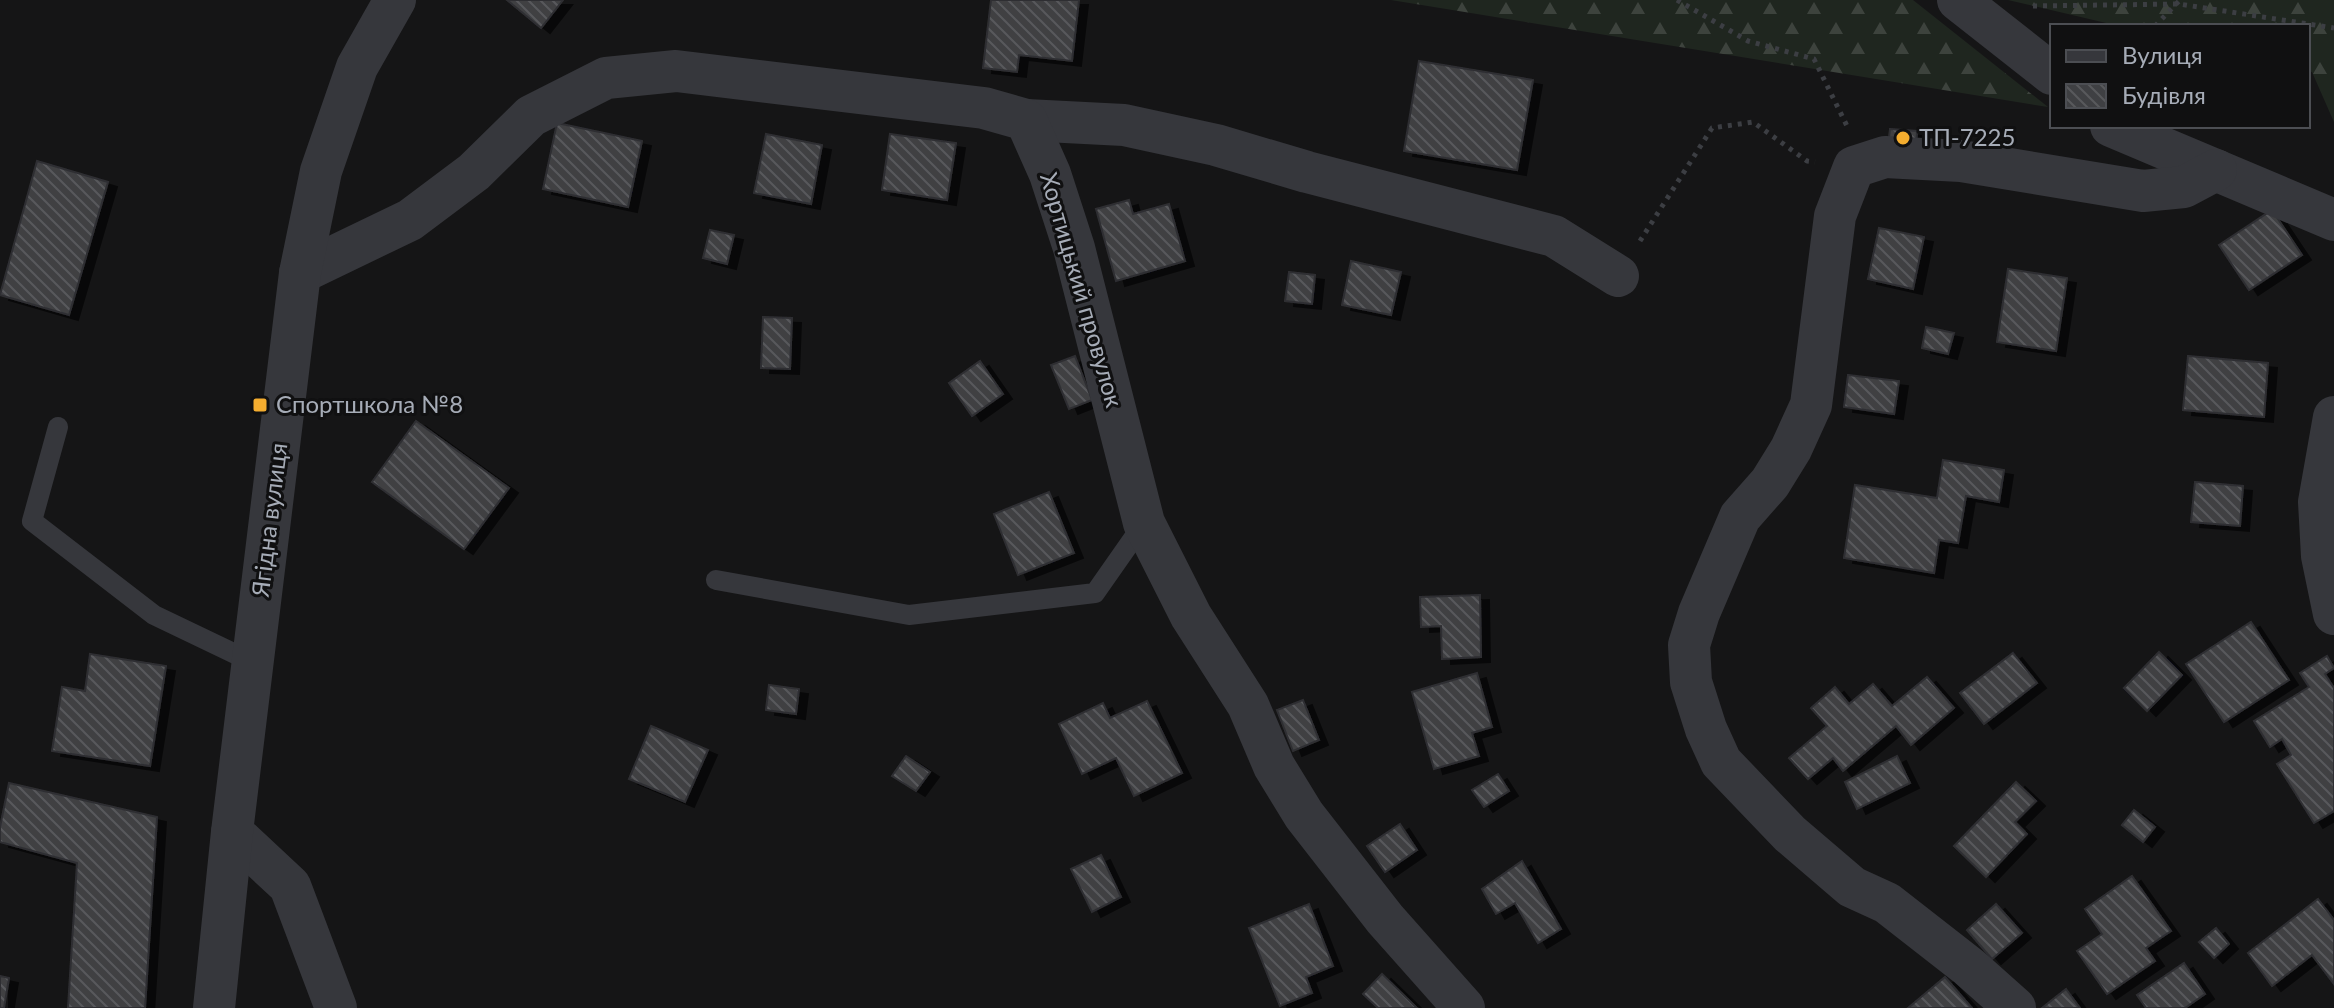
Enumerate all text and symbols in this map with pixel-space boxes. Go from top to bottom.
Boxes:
legend [2050,24,2310,128]
text: Вулиця [2122,40,2203,69]
text: Будівля [2122,80,2206,109]
place label: ТП-7225 [1919,122,2015,151]
marker: ТП-7225 [1894,129,1912,147]
street label: Хортицький провулок [1035,169,1130,411]
place label: Спортшкола №8 [276,389,463,418]
marker: Спортшкола №8 [251,396,269,414]
street label: Ягідна вулиця [245,441,292,599]

